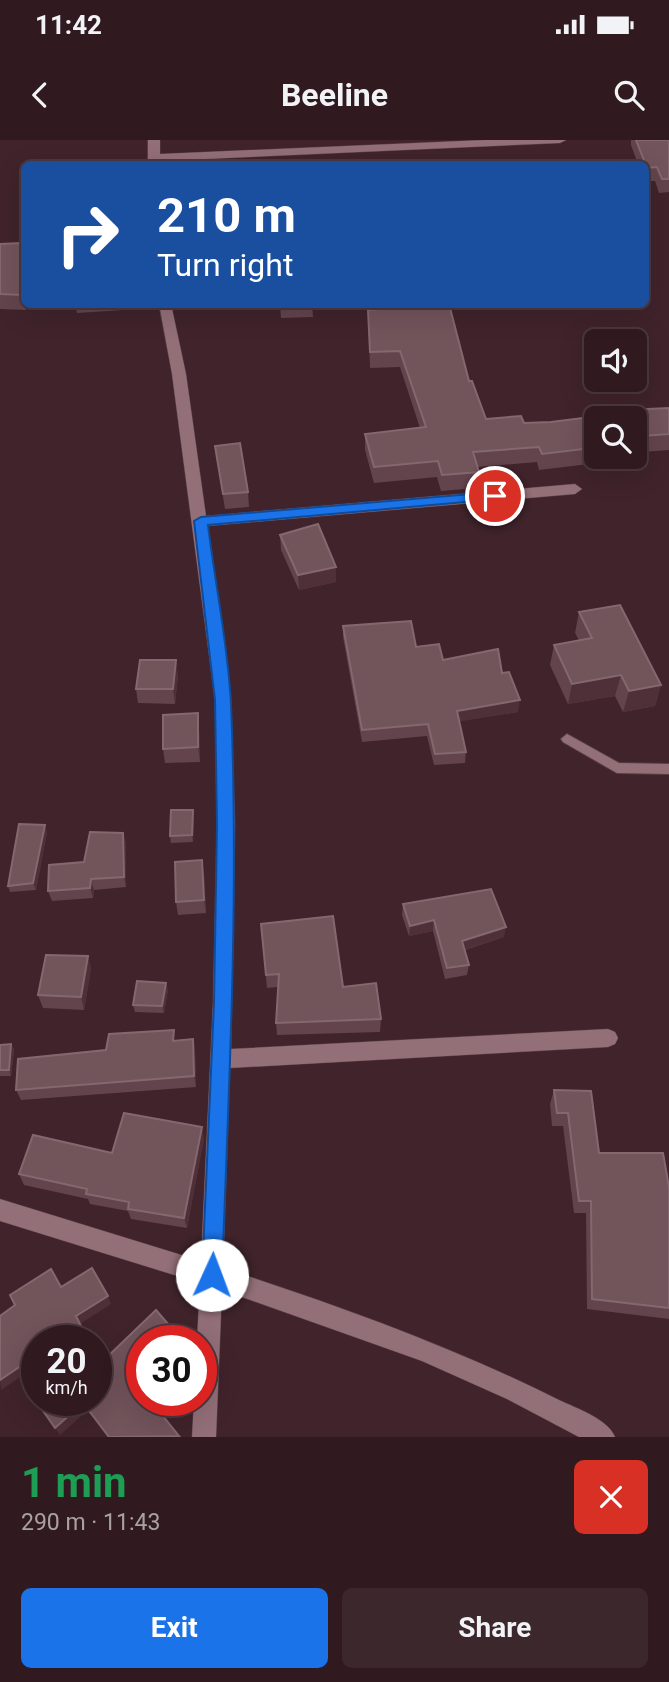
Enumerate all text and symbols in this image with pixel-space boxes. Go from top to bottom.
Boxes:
text: 11:42 [35,10,102,40]
icon: back [21,76,59,114]
text: Beeline [281,76,388,114]
icon: search [610,76,648,114]
text: 210 m [157,187,296,244]
icon: right [42,189,133,280]
text: Turn right [157,246,293,284]
map controls [584,329,647,469]
button: sound [584,329,647,392]
button: search [584,406,647,469]
pin [465,466,525,526]
icon: arrive [476,477,514,515]
position arrow [175,1238,249,1312]
speed limit sign: 30 [126,1325,217,1416]
text: 20 [46,1341,87,1382]
text: km/h [45,1377,88,1398]
text: 1 min [21,1458,127,1507]
button: close [574,1460,648,1534]
text: 290 m · 11:43 [21,1509,160,1536]
button: Exit [21,1588,328,1668]
button: Share [342,1588,648,1668]

